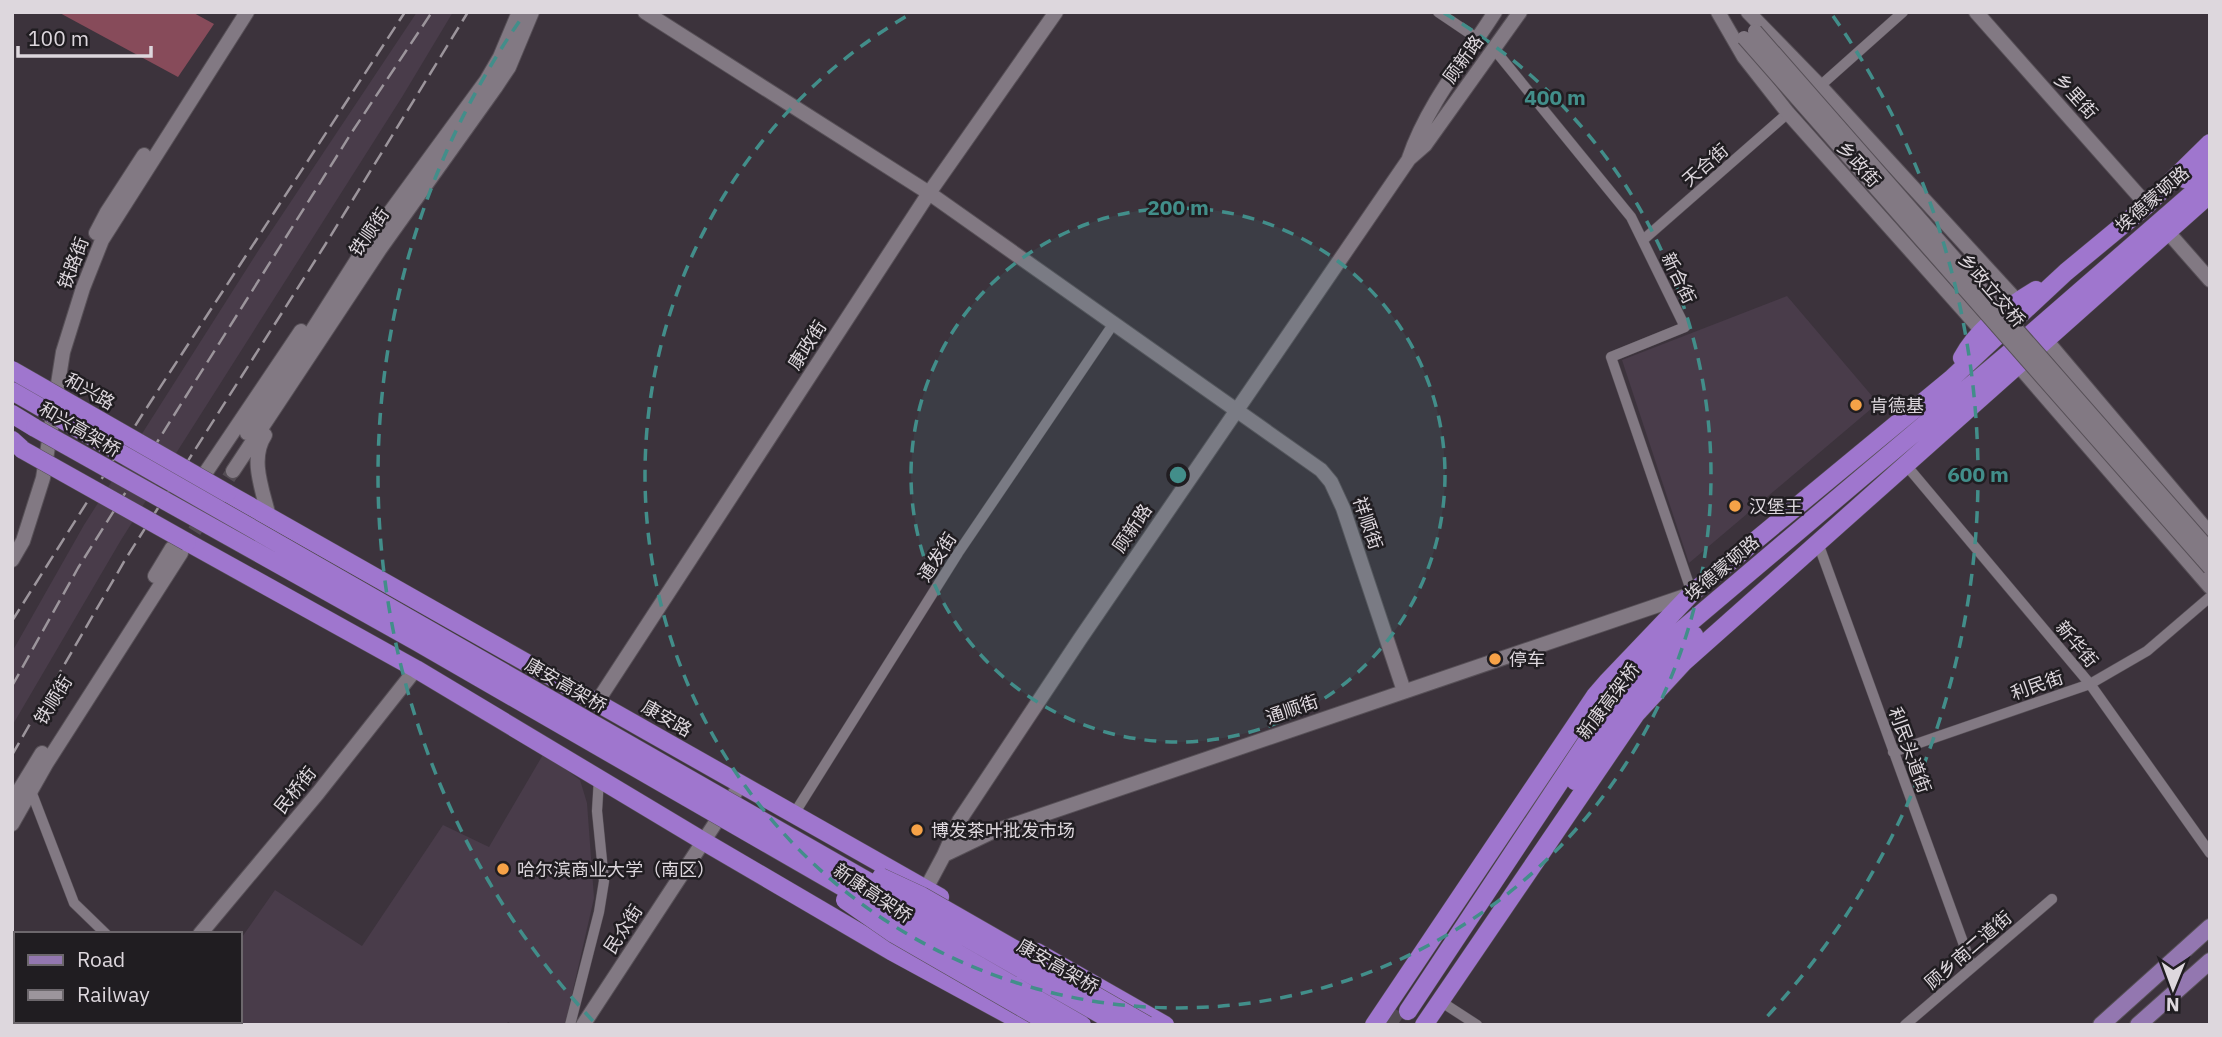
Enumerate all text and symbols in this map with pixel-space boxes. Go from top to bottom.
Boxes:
scale bar [18,14,150,58]
text: 100 m [28,24,89,52]
street label: 顾新路 [1438,30,1488,88]
street label: 乡里街 [2049,68,2103,124]
text: 400 m [1524,83,1586,111]
street label: 乡政街 [1832,136,1886,192]
street label: 天合街 [1677,139,1733,191]
street label: 埃德蒙顿路 [2110,161,2194,237]
text: 200 m [1147,193,1209,221]
street label: 铁顺街 [344,203,394,261]
street label: 铁路街 [53,234,93,292]
street label: 乡政立交桥 [1954,248,2030,332]
street label: 新合街 [1657,249,1701,307]
street label: 康政街 [783,316,831,374]
street label: 和兴路 [61,368,119,414]
place label: 肯德基 [1870,394,1924,417]
street label: 和兴高架桥 [35,397,125,461]
marker: 肯德基 [1848,397,1864,413]
text: 600 m [1947,460,2009,488]
centre of rings [1166,463,1190,487]
street label: 祥顺街 [1348,494,1388,552]
place label: 汉堡王 [1749,495,1803,518]
marker: 汉堡王 [1727,498,1743,514]
street label: 顾新路 [1107,499,1157,557]
street label: 通发街 [913,528,961,586]
street label: 埃德蒙顿路 [1680,530,1764,606]
street label: 新华街 [2051,616,2103,672]
place label: 停车 [1509,648,1545,671]
marker: 停车 [1487,651,1503,667]
street label: 康安高架桥 [521,653,611,717]
street label: 新康高架桥 [1572,658,1644,744]
street label: 利民街 [2008,665,2066,705]
street label: 铁顺街 [29,671,77,729]
street label: 通顺街 [1263,689,1321,729]
street label: 康安路 [638,695,696,741]
street label: 利民头道街 [1884,704,1936,796]
street label: 民桥街 [269,762,321,818]
place label: 博发茶叶批发市场 [931,819,1075,842]
marker: 博发茶叶批发市场 [909,822,925,838]
place label: 哈尔滨商业大学（南区） [517,858,715,881]
street label: 新康高架桥 [829,858,917,928]
marker: 哈尔滨商业大学（南区） [495,861,511,877]
street label: 民众街 [599,900,647,958]
street label: 顾乡南二道街 [1920,906,2016,994]
legend [14,932,242,1023]
street label: 康安高架桥 [1013,934,1103,998]
text: Road [77,945,125,973]
north arrow [2138,953,2208,1023]
text: Railway [77,980,150,1008]
text: N [2166,993,2180,1017]

